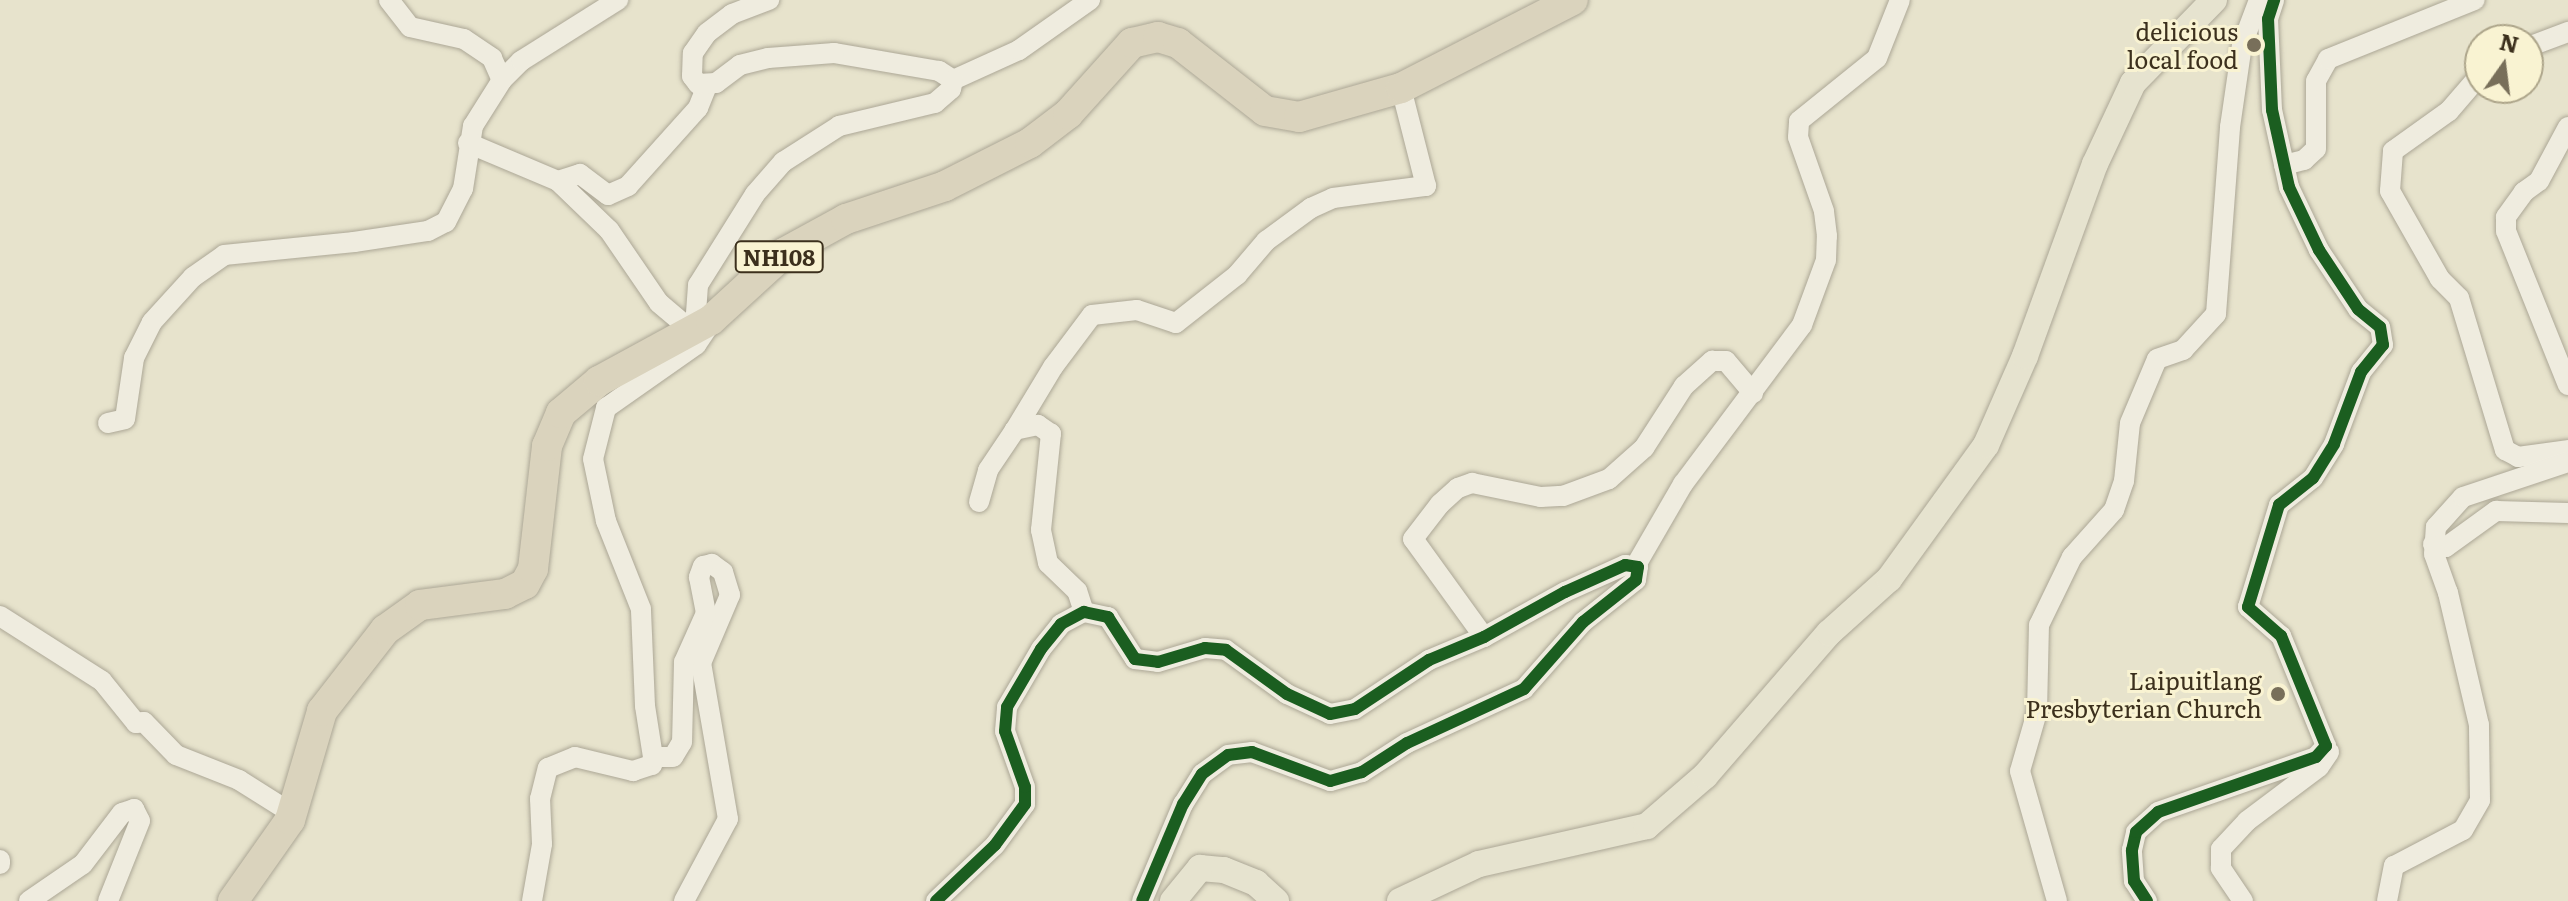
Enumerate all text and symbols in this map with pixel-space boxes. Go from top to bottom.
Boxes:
place label: delicious local food [2127,17,2238,73]
north arrow [2464,24,2544,104]
text: N [2496,24,2522,60]
marker: delicious local food [2245,36,2263,54]
road number: NH108 [733,239,825,275]
place label: Laipuitlang Presbyterian Church [2026,666,2262,722]
marker: Laipuitlang Presbyterian Church [2269,685,2287,703]

